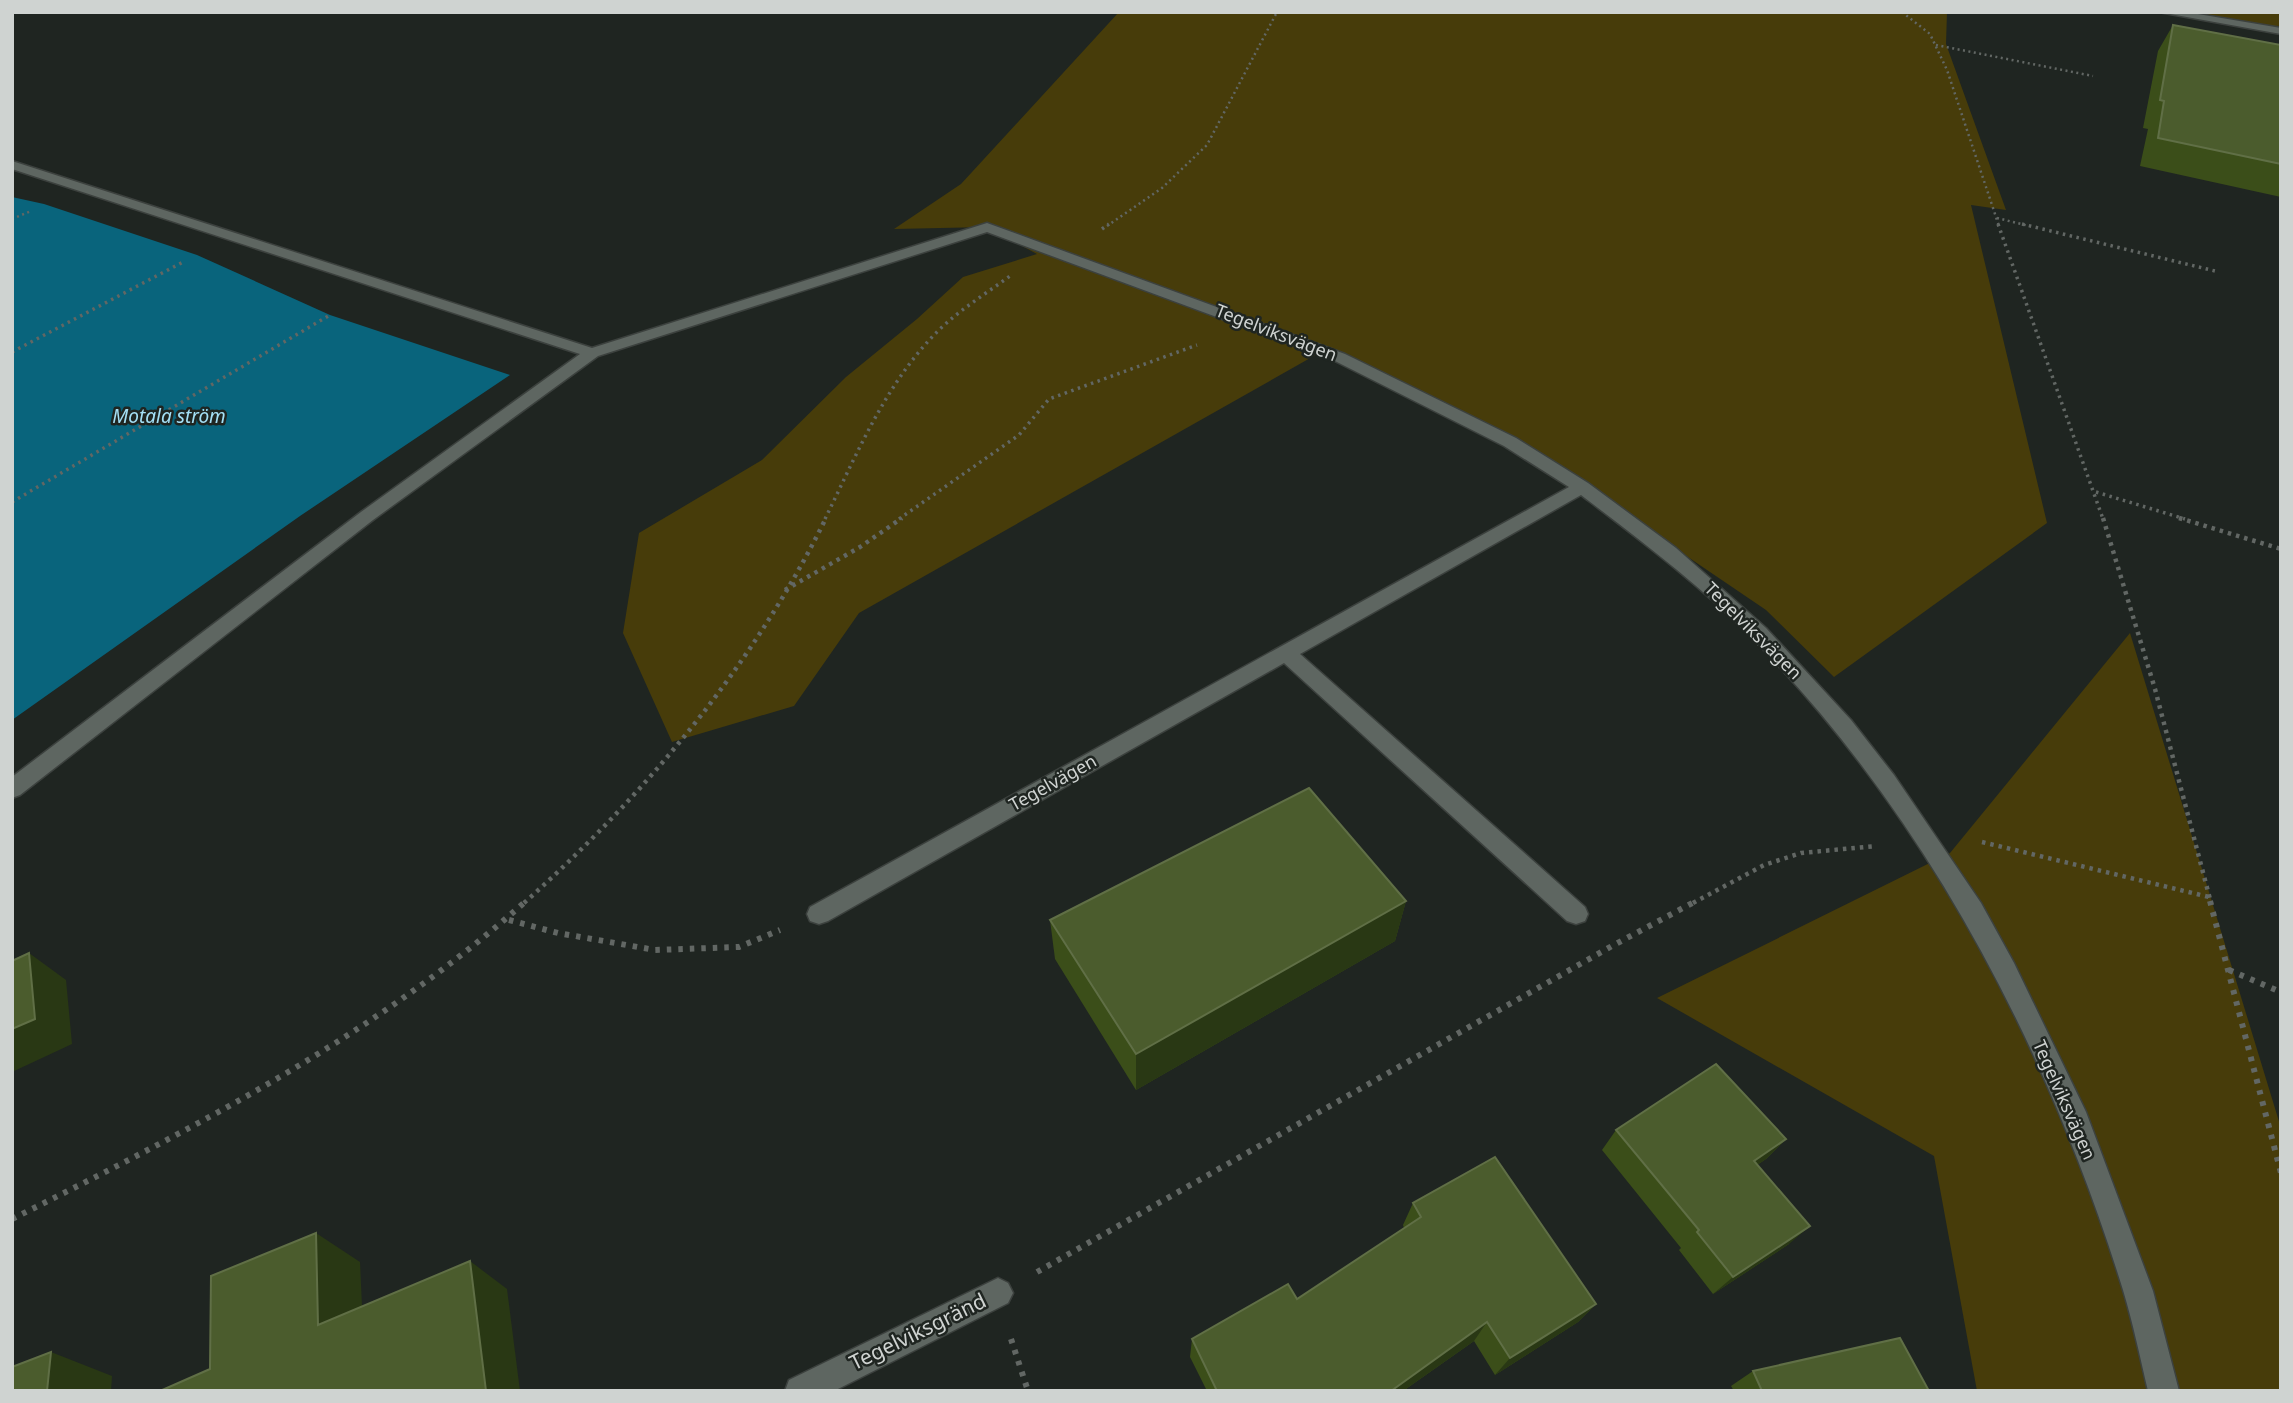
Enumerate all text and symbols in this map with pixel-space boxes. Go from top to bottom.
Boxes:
street label: Tegelviksvägen [1212,298,1341,366]
water label: Motala ström [112,403,226,429]
street label: Tegelviksvägen [1700,576,1808,684]
street label: Tegelvägen [1005,748,1100,816]
street label: Tegelviksvägen [2028,1036,2102,1163]
street label: Tegelviksgränd [845,1286,990,1376]

